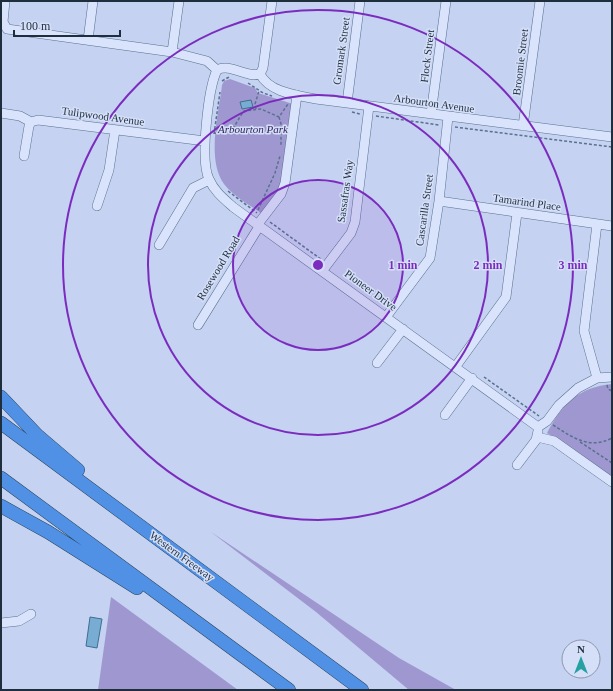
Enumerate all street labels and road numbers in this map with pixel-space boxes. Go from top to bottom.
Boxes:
street label: Gromark Street [330,16,352,86]
street label: Broomie Street [510,28,530,96]
street label: Flock Street [418,29,436,83]
street label: Arbourton Avenue [393,91,475,115]
street label: Tulipwood Avenue [61,104,145,128]
street label: Sassafras Way [335,158,355,223]
street label: Cascarilla Street [413,173,435,247]
street label: Tamarind Place [492,191,562,213]
street label: Rosewood Road [194,233,242,302]
street label: Pioneer Drive [343,267,399,313]
street label: Western Freeway [148,529,217,584]

